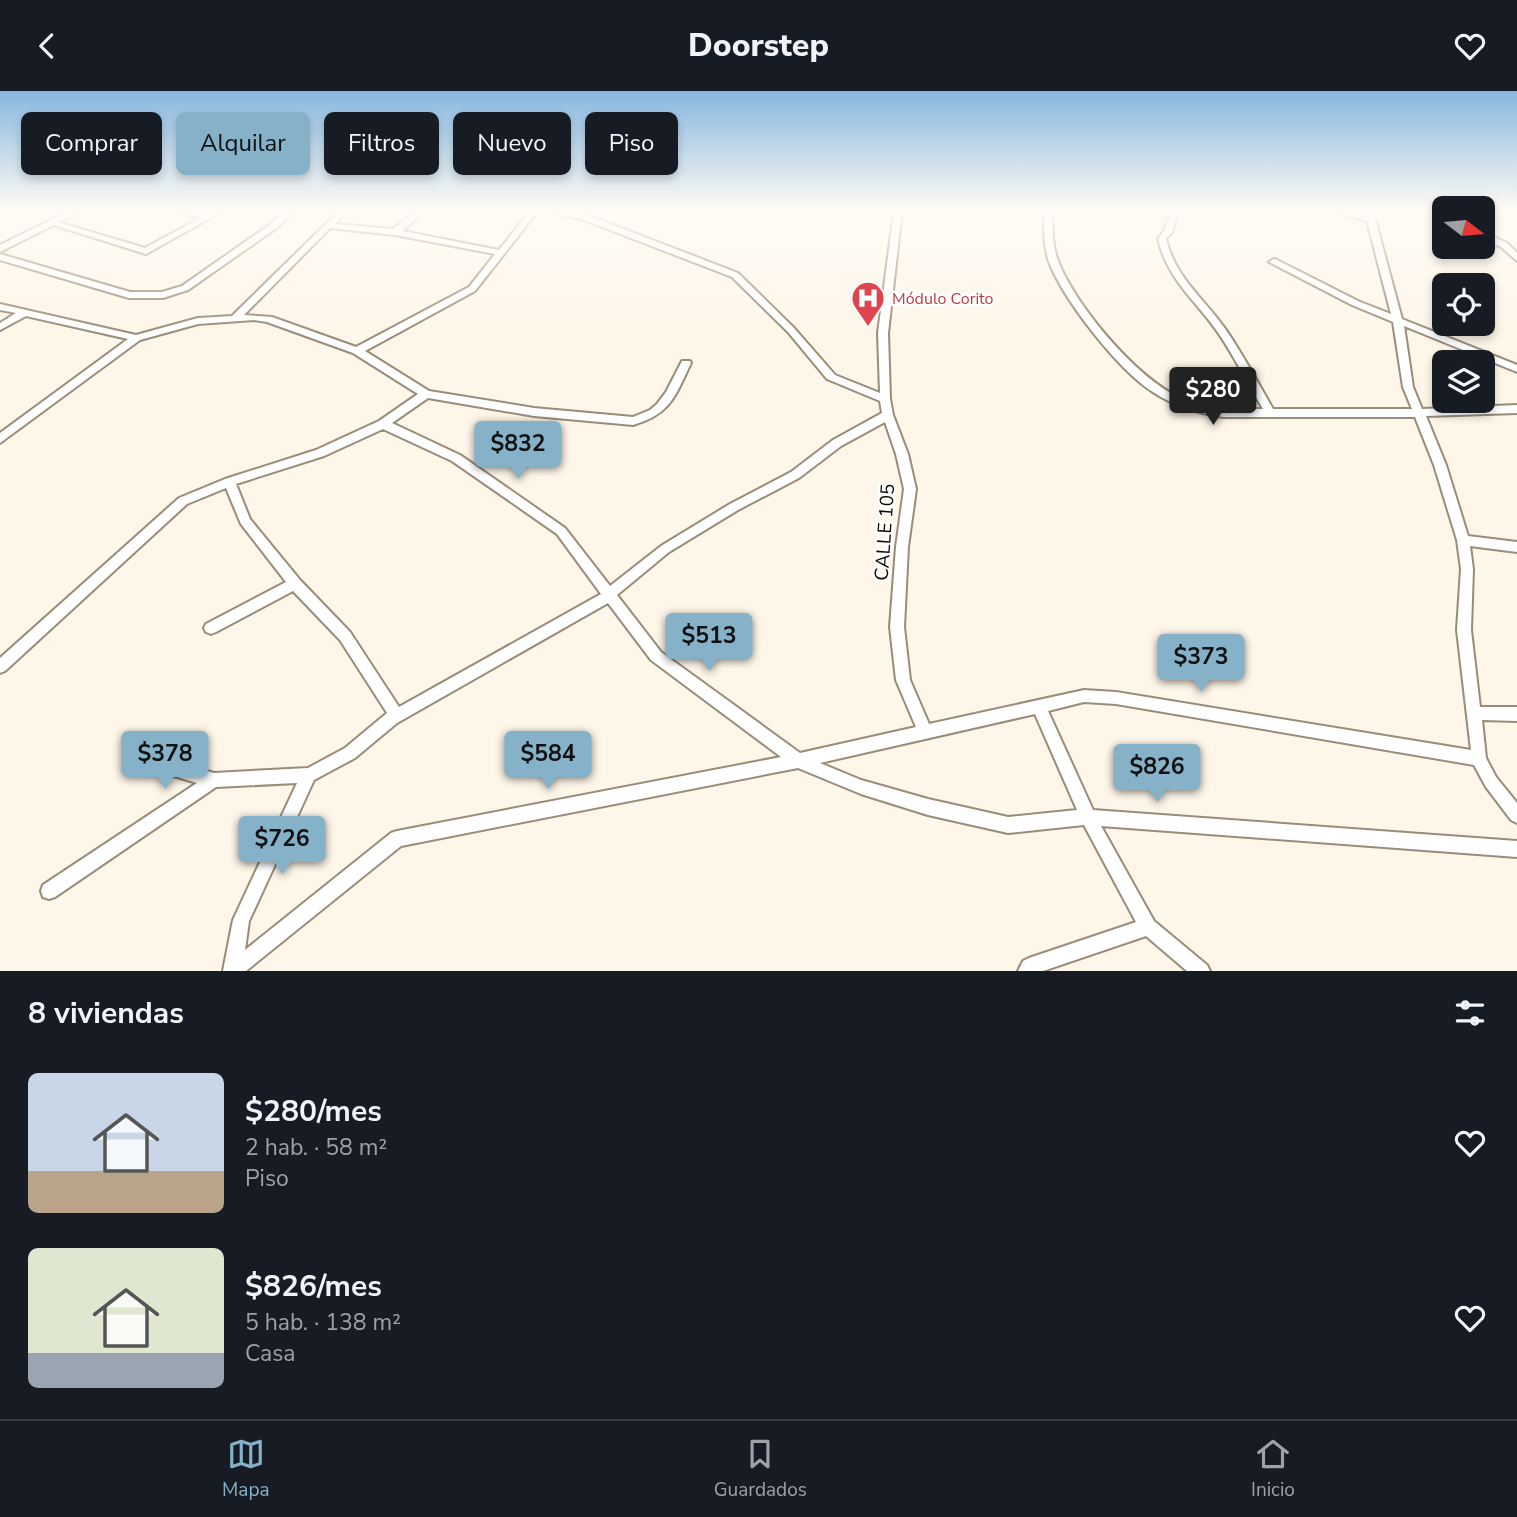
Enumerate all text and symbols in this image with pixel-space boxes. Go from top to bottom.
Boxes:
text: Doorstep [688,24,829,67]
icon: back [28,27,66,65]
icon: heart [1451,27,1489,65]
chip: Comprar [21,112,162,175]
chip: Alquilar [176,112,310,175]
chip: Filtros [324,112,439,175]
chip: Nuevo [453,112,571,175]
chip: Piso [585,112,678,175]
north arrow [1432,196,1494,259]
map controls [1432,196,1495,413]
button: locate [1432,273,1495,336]
hospital icon: Módulo Corito [849,279,887,328]
place label: Módulo Corito [892,288,994,310]
button: layers [1432,350,1495,413]
pin: $280 [1172,367,1254,427]
text: $280 [1185,374,1241,405]
pin: $832 [477,421,559,481]
text: $832 [490,428,546,459]
street label: CALLE 105 [869,483,901,581]
pin: $513 [668,613,750,673]
text: $513 [681,620,737,651]
pin: $373 [1160,635,1242,694]
text: $373 [1173,641,1229,672]
pin: $378 [124,731,206,791]
pin: $584 [507,731,589,791]
text: $378 [137,738,193,769]
text: $584 [520,738,576,769]
pin: $826 [1116,745,1198,804]
text: $826 [1129,751,1185,782]
pin: $726 [241,817,323,876]
text: $726 [254,823,310,854]
text: 8 viviendas [28,993,184,1034]
icon: filters [1451,994,1489,1032]
text: $280/mes [245,1091,382,1132]
icon: home [84,1101,168,1185]
icon: heart [1451,1124,1489,1162]
text: 2 hab. · 58 m² [245,1132,387,1163]
text: Piso [245,1163,289,1194]
text: $826/mes [245,1266,382,1307]
icon: home [84,1276,168,1360]
icon: heart [1451,1299,1489,1337]
text: 5 hab. · 138 m² [245,1307,401,1338]
text: Casa [245,1338,296,1369]
tab: Mapa [222,1435,270,1503]
tab: Guardados [714,1435,807,1503]
tab: Inicio [1251,1435,1295,1503]

